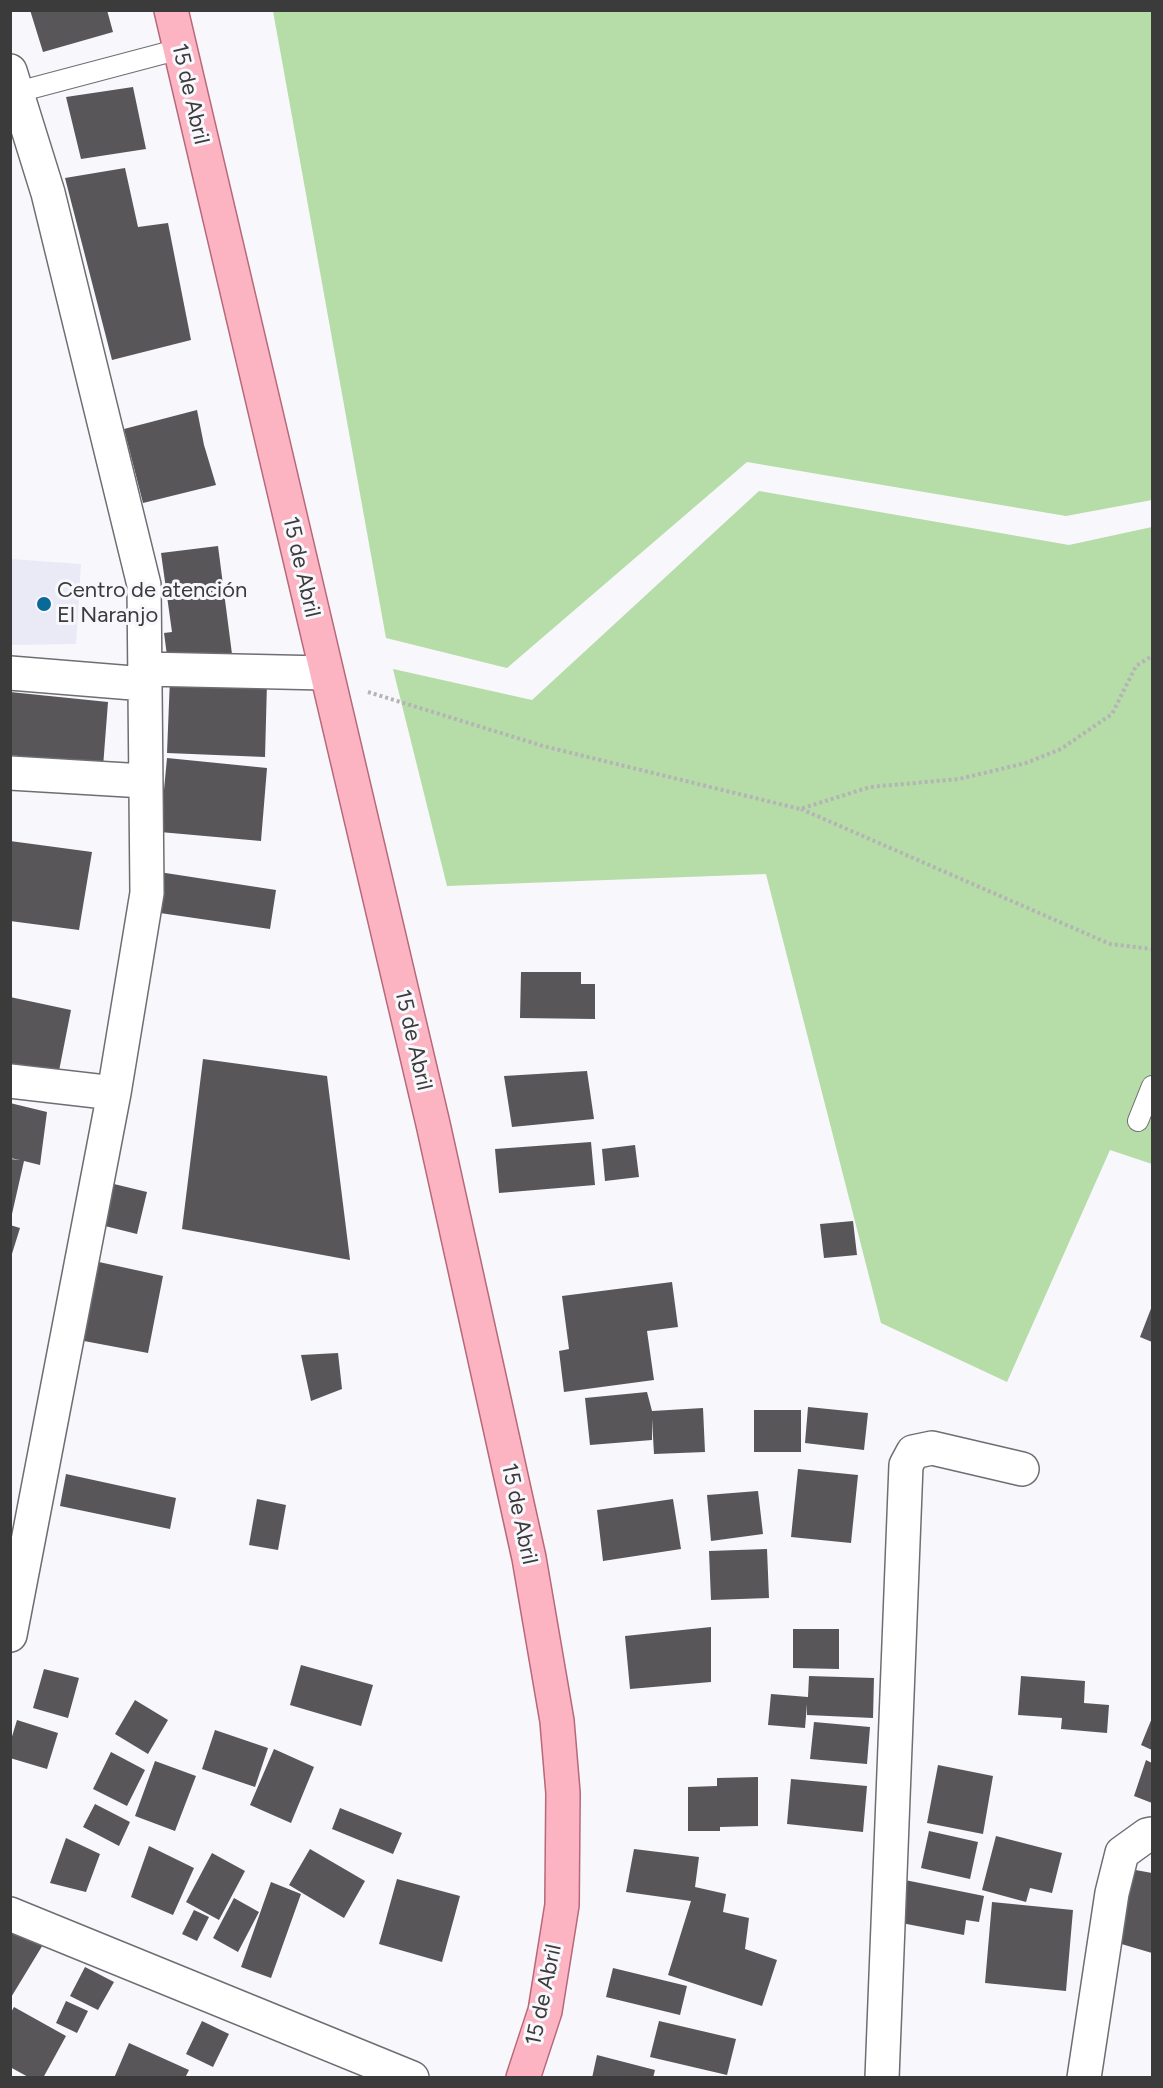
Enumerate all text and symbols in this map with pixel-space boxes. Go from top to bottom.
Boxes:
street label: 15 de Abril [166,41,214,147]
street label: 15 de Abril [277,514,325,620]
place label: Centro de atención El Naranjo [57,578,247,630]
marker: Centro de atención El Naranjo [35,595,53,613]
street label: 15 de Abril [389,987,437,1093]
street label: 15 de Abril [495,1461,543,1567]
street label: 15 de Abril [520,1942,568,2048]

